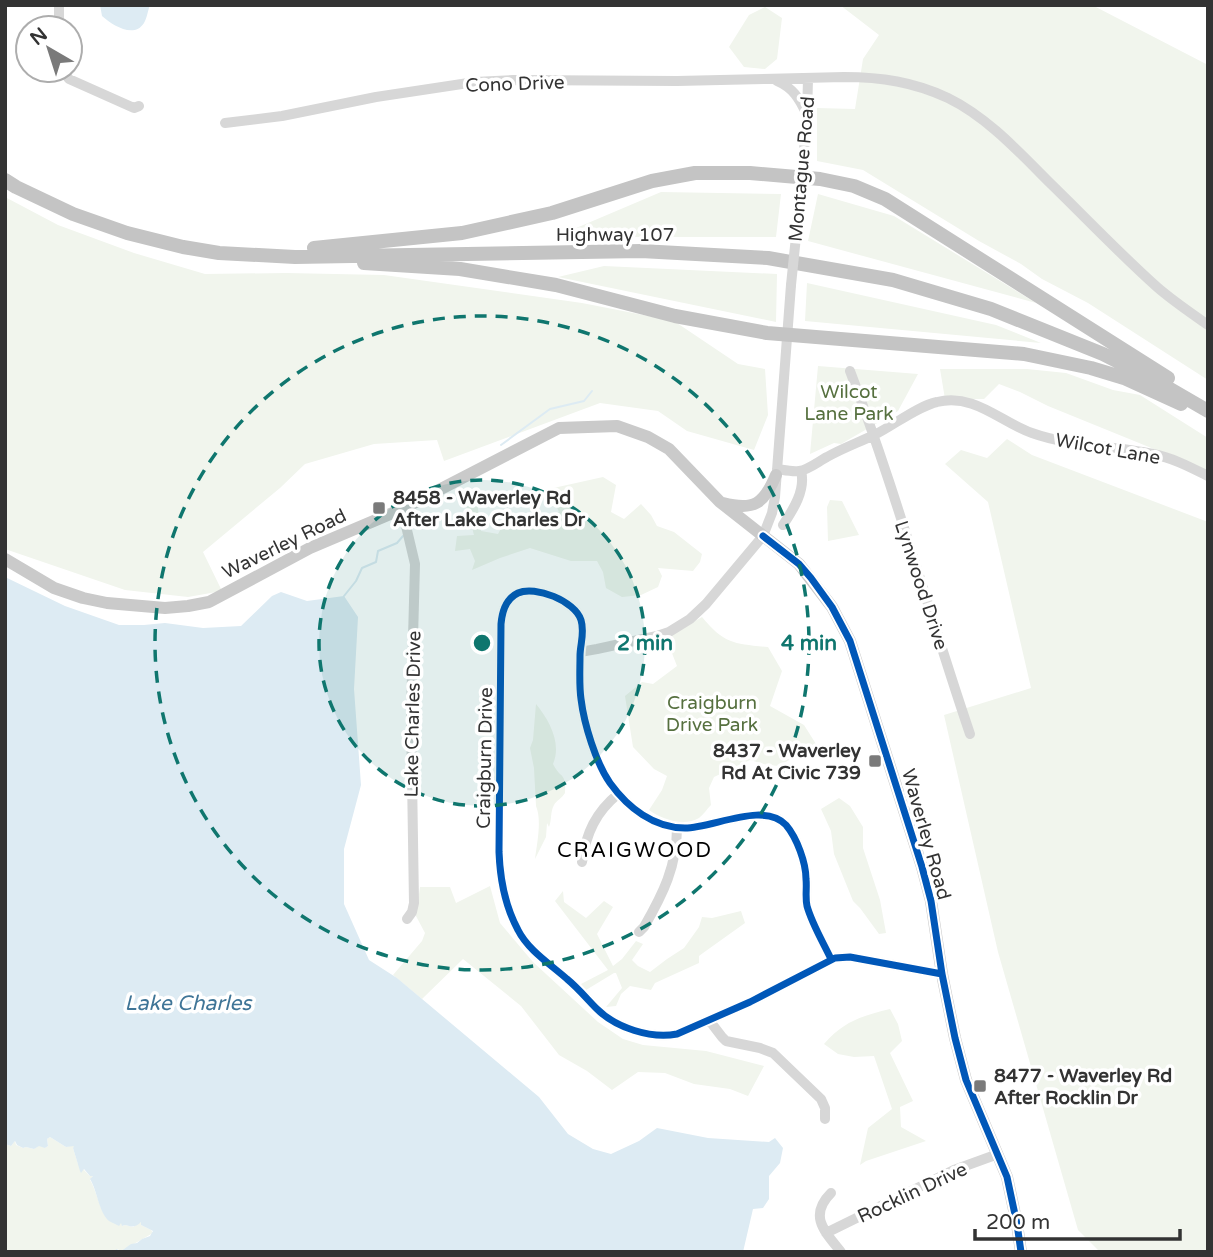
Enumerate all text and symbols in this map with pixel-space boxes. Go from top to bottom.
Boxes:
north arrow [14,14,84,84]
text: N [26,23,52,50]
street label: Cono Drive [465,71,565,97]
street label: Montague Road [785,95,819,243]
street label: Highway 107 [556,224,674,246]
park label: Wilcot Lane Park [804,381,894,425]
street label: Wilcot Lane [1054,429,1162,469]
place label: 8458 - Waverley Rd After Lake Charles Dr [393,487,586,531]
marker: 8458 - Waverley Rd After Lake Charles Dr [371,500,387,516]
street label: Waverley Road [219,504,350,583]
street label: Lynwood Drive [890,518,952,653]
street label: Lake Charles Drive [401,631,425,797]
centre of rings [470,631,494,655]
text: 2 min [617,631,673,656]
text: 4 min [781,631,837,656]
street label: Craigburn Drive [473,687,497,829]
park label: Craigburn Drive Park [666,692,758,736]
place label: 8437 - Waverley Rd At Civic 739 [713,740,862,784]
marker: 8437 - Waverley Rd At Civic 739 [867,753,883,769]
street label: Waverley Road [897,766,955,902]
district label: CRAIGWOOD [557,838,713,863]
water label: Lake Charles [125,991,253,1016]
place label: 8477 - Waverley Rd After Rocklin Dr [994,1065,1172,1109]
marker: 8477 - Waverley Rd After Rocklin Dr [972,1078,988,1094]
street label: Rocklin Drive [854,1158,971,1228]
scale bar [975,1198,1180,1242]
text: 200 m [986,1210,1050,1235]

